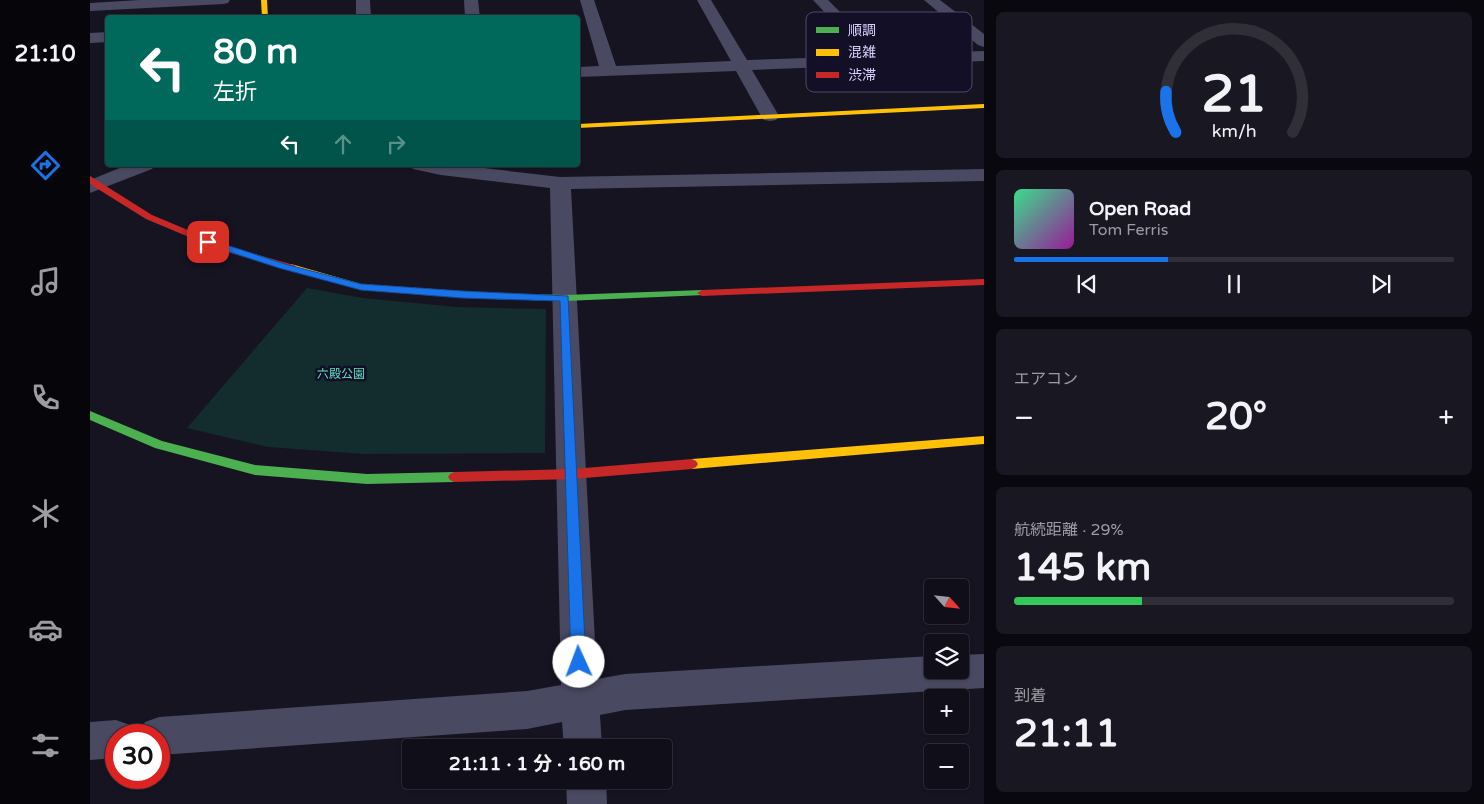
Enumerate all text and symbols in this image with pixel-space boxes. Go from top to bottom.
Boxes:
legend [806,12,972,92]
text: 順調 [848,22,876,39]
text: 80 m [213,31,298,73]
icon: left [130,35,195,100]
text: 21:10 [15,41,75,67]
text: 混雑 [848,44,876,61]
text: 21 [1201,63,1267,126]
text: 渋滞 [848,67,876,84]
text: 左折 [213,79,257,105]
text: km/h [1212,121,1256,142]
icon: left [276,130,304,158]
icon: ahead [329,130,357,158]
icon: right [382,130,410,158]
icon: directions [28,148,63,183]
text: Open Road [1089,198,1191,220]
text: Tom Ferris [1089,220,1168,240]
pin [187,221,229,263]
icon: arrive [194,228,222,256]
icon: music [28,264,63,299]
icon: previous [1073,270,1101,298]
icon: pause [1220,270,1248,298]
icon: next [1367,270,1395,298]
park label: 六殿公園 [317,367,365,381]
text: エアコン [1014,369,1078,389]
icon: phone [28,380,63,415]
text: 20° [1205,394,1267,440]
text: − [1014,401,1034,435]
text: + [1438,401,1454,435]
icon: climate [28,496,63,531]
text: 航続距離 · 29% [1014,520,1124,540]
text: 145 km [1014,545,1151,591]
north arrow [924,579,969,624]
map controls [924,579,969,789]
icon: car [28,612,63,647]
button: layers [924,634,969,679]
position arrow [552,635,604,687]
text: 到着 [1014,686,1046,706]
button: + [924,689,969,734]
text: 21:11 [1014,711,1119,757]
speed limit sign: 30 [105,724,170,789]
icon: filters [28,728,63,763]
button: − [924,744,969,789]
text: 21:11 · 1 分 · 160 m [449,753,625,775]

